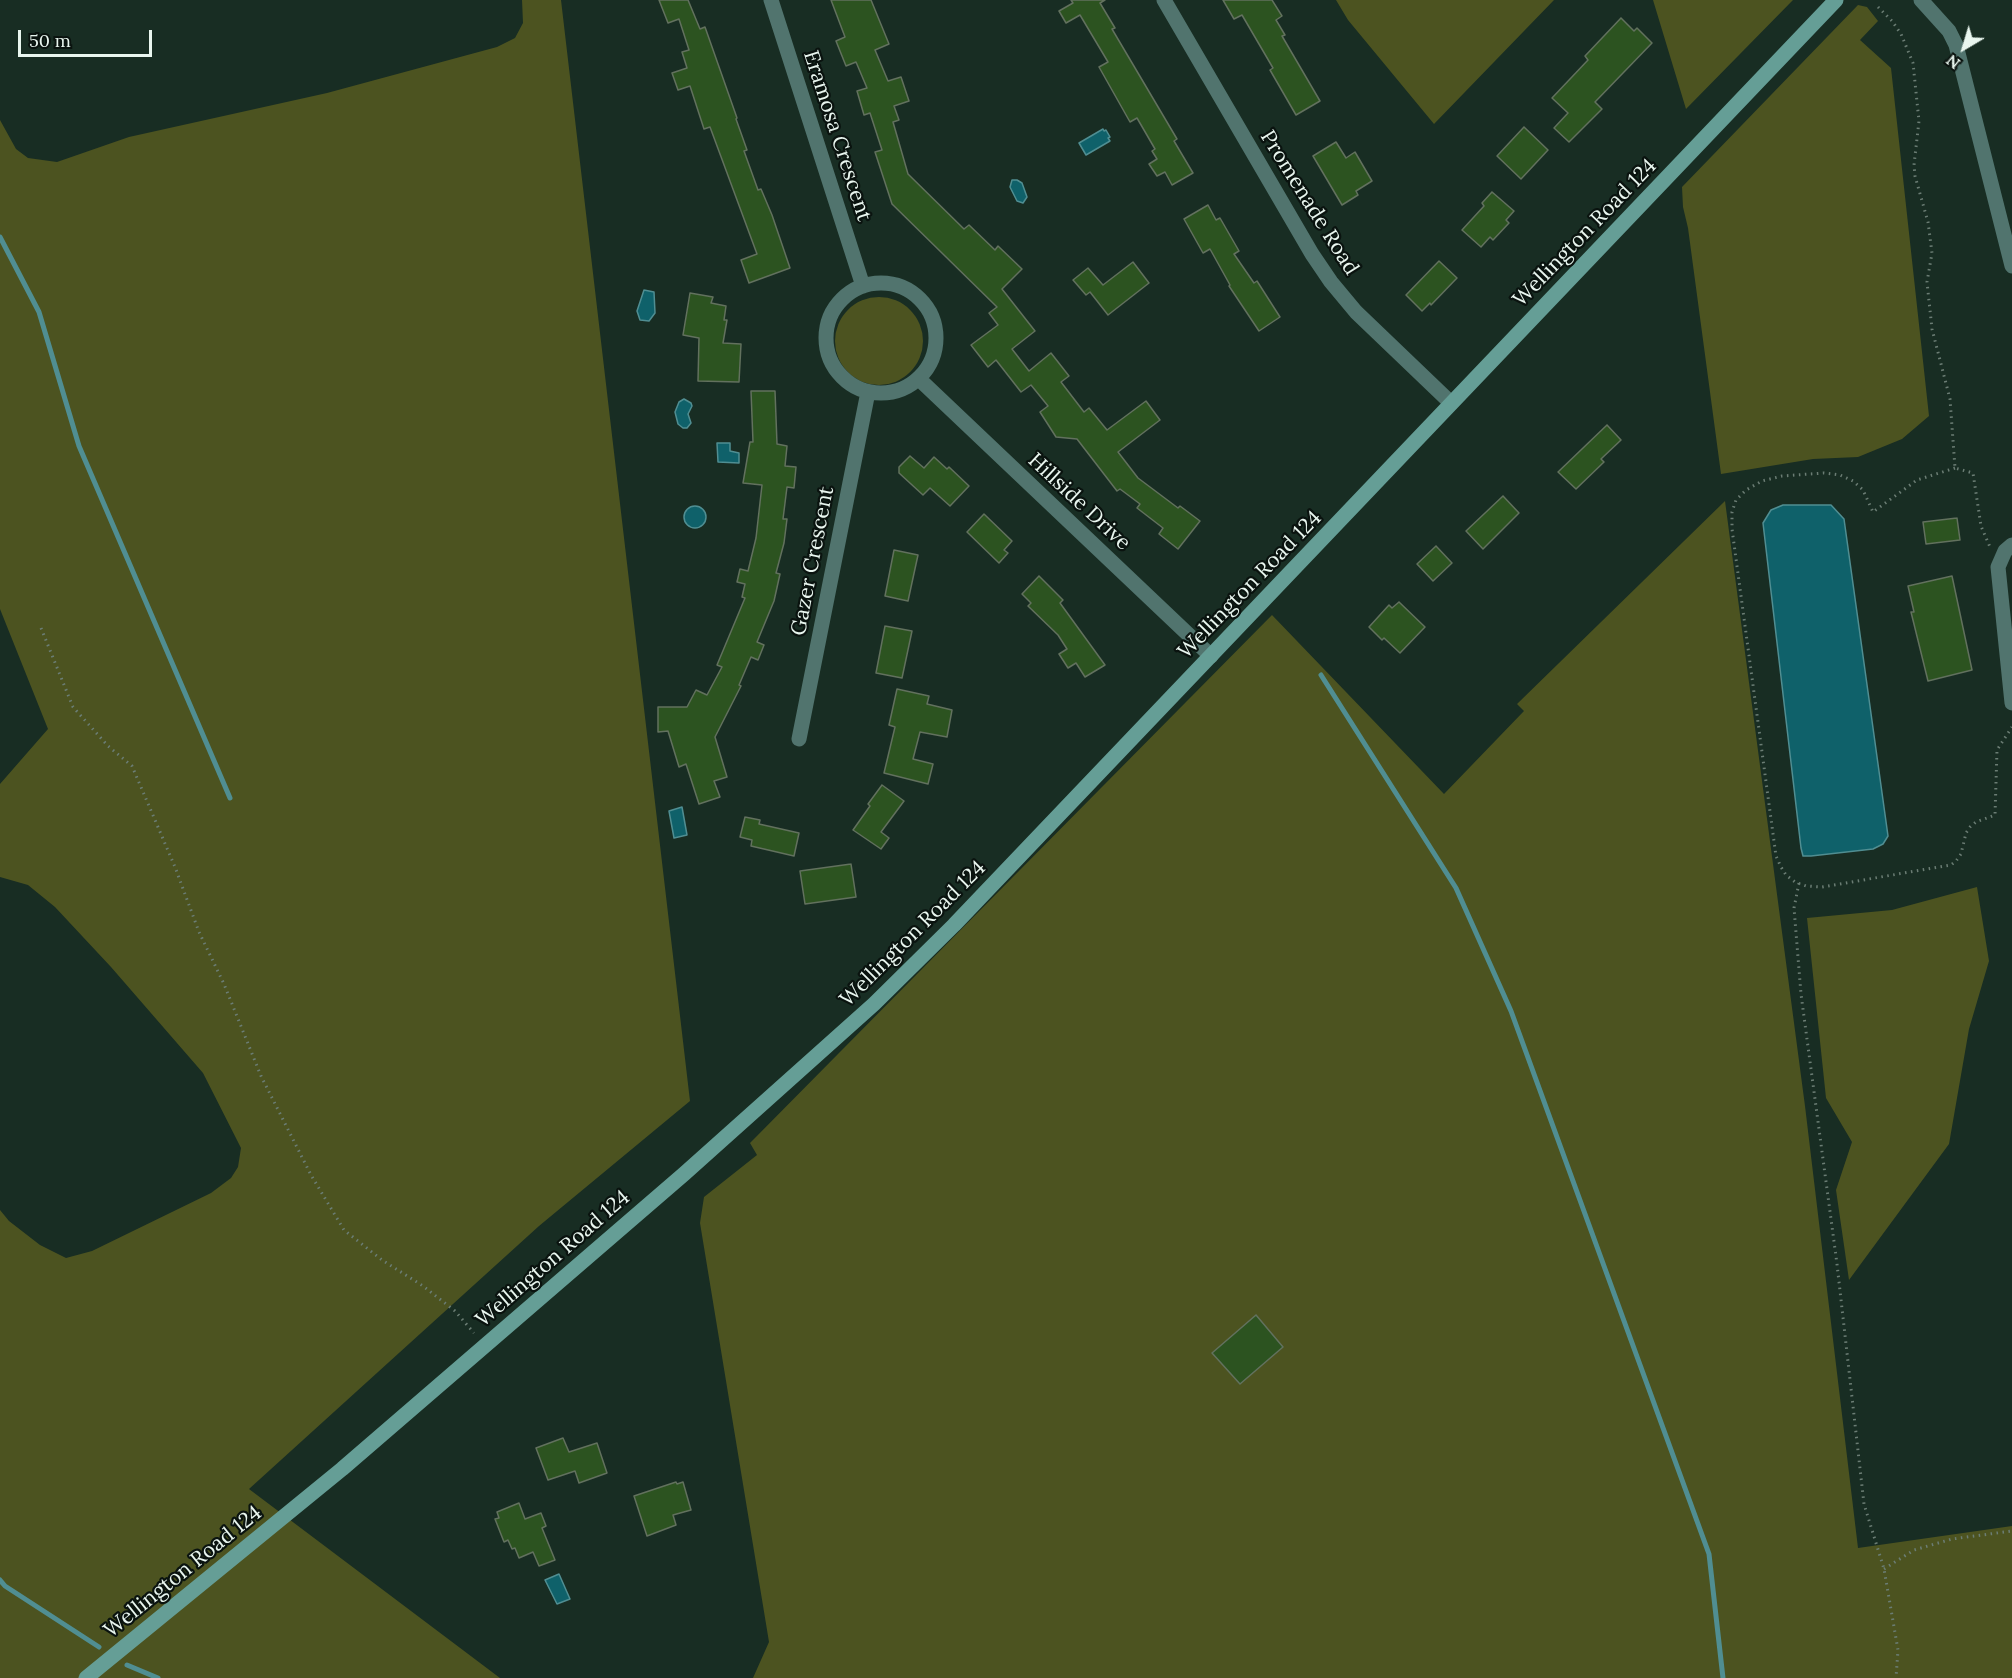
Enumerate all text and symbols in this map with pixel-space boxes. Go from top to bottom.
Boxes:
scale bar [21,18,154,56]
north arrow [1934,18,1994,78]
text: 50 m [29,29,71,52]
street label: Eramosa Crescent [798,48,876,224]
text: N [1942,50,1964,74]
street label: Promenade Road [1254,126,1364,280]
street label: Wellington Road 124 [1508,154,1662,312]
street label: Hillside Drive [1022,448,1136,556]
street label: Gazer Crescent [786,484,840,638]
street label: Wellington Road 124 [1173,506,1327,664]
street label: Wellington Road 124 [835,856,991,1012]
street label: Wellington Road 124 [471,1185,635,1333]
street label: Wellington Road 124 [99,1501,267,1643]

